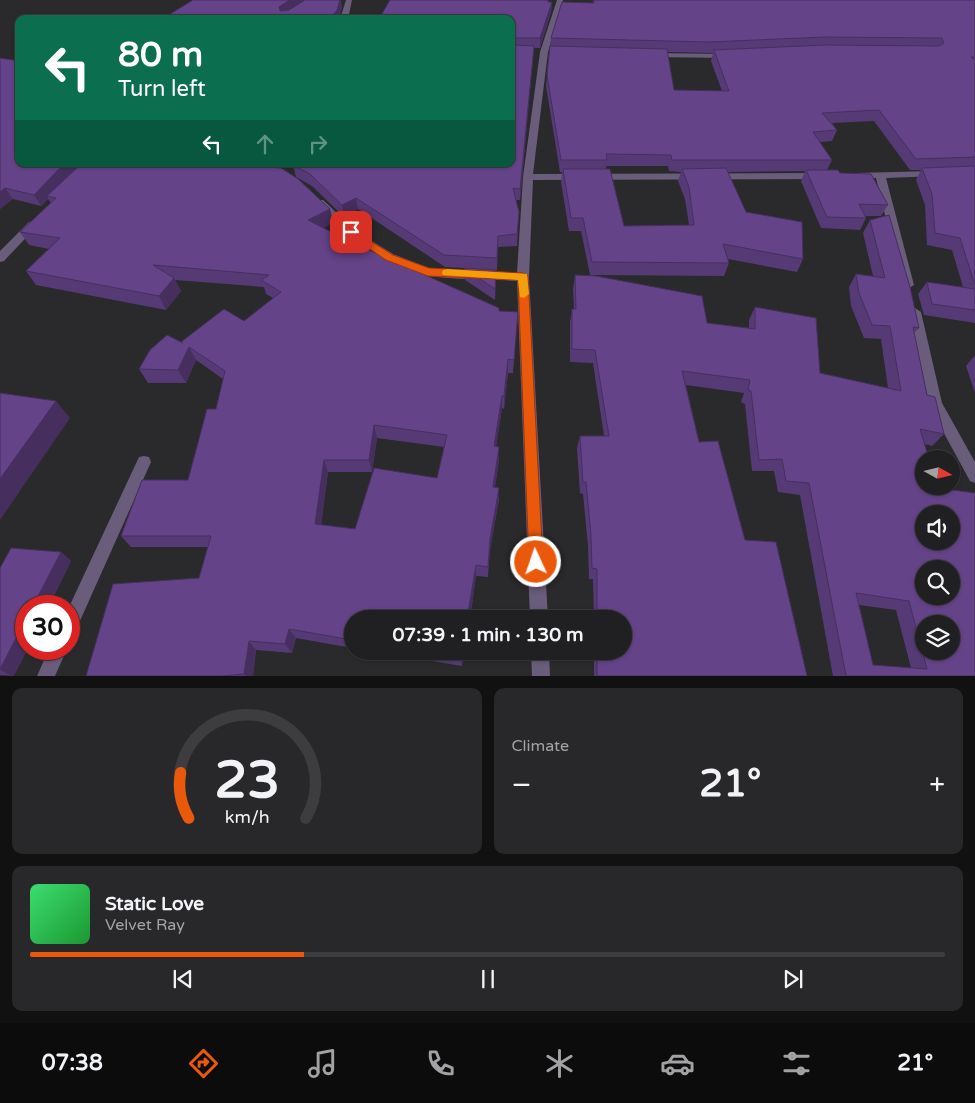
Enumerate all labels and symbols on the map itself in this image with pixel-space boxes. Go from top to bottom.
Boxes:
pin [330,211,372,253]
north arrow [915,450,960,495]
position arrow [509,535,561,587]
speed limit sign: 30 [15,595,80,660]

